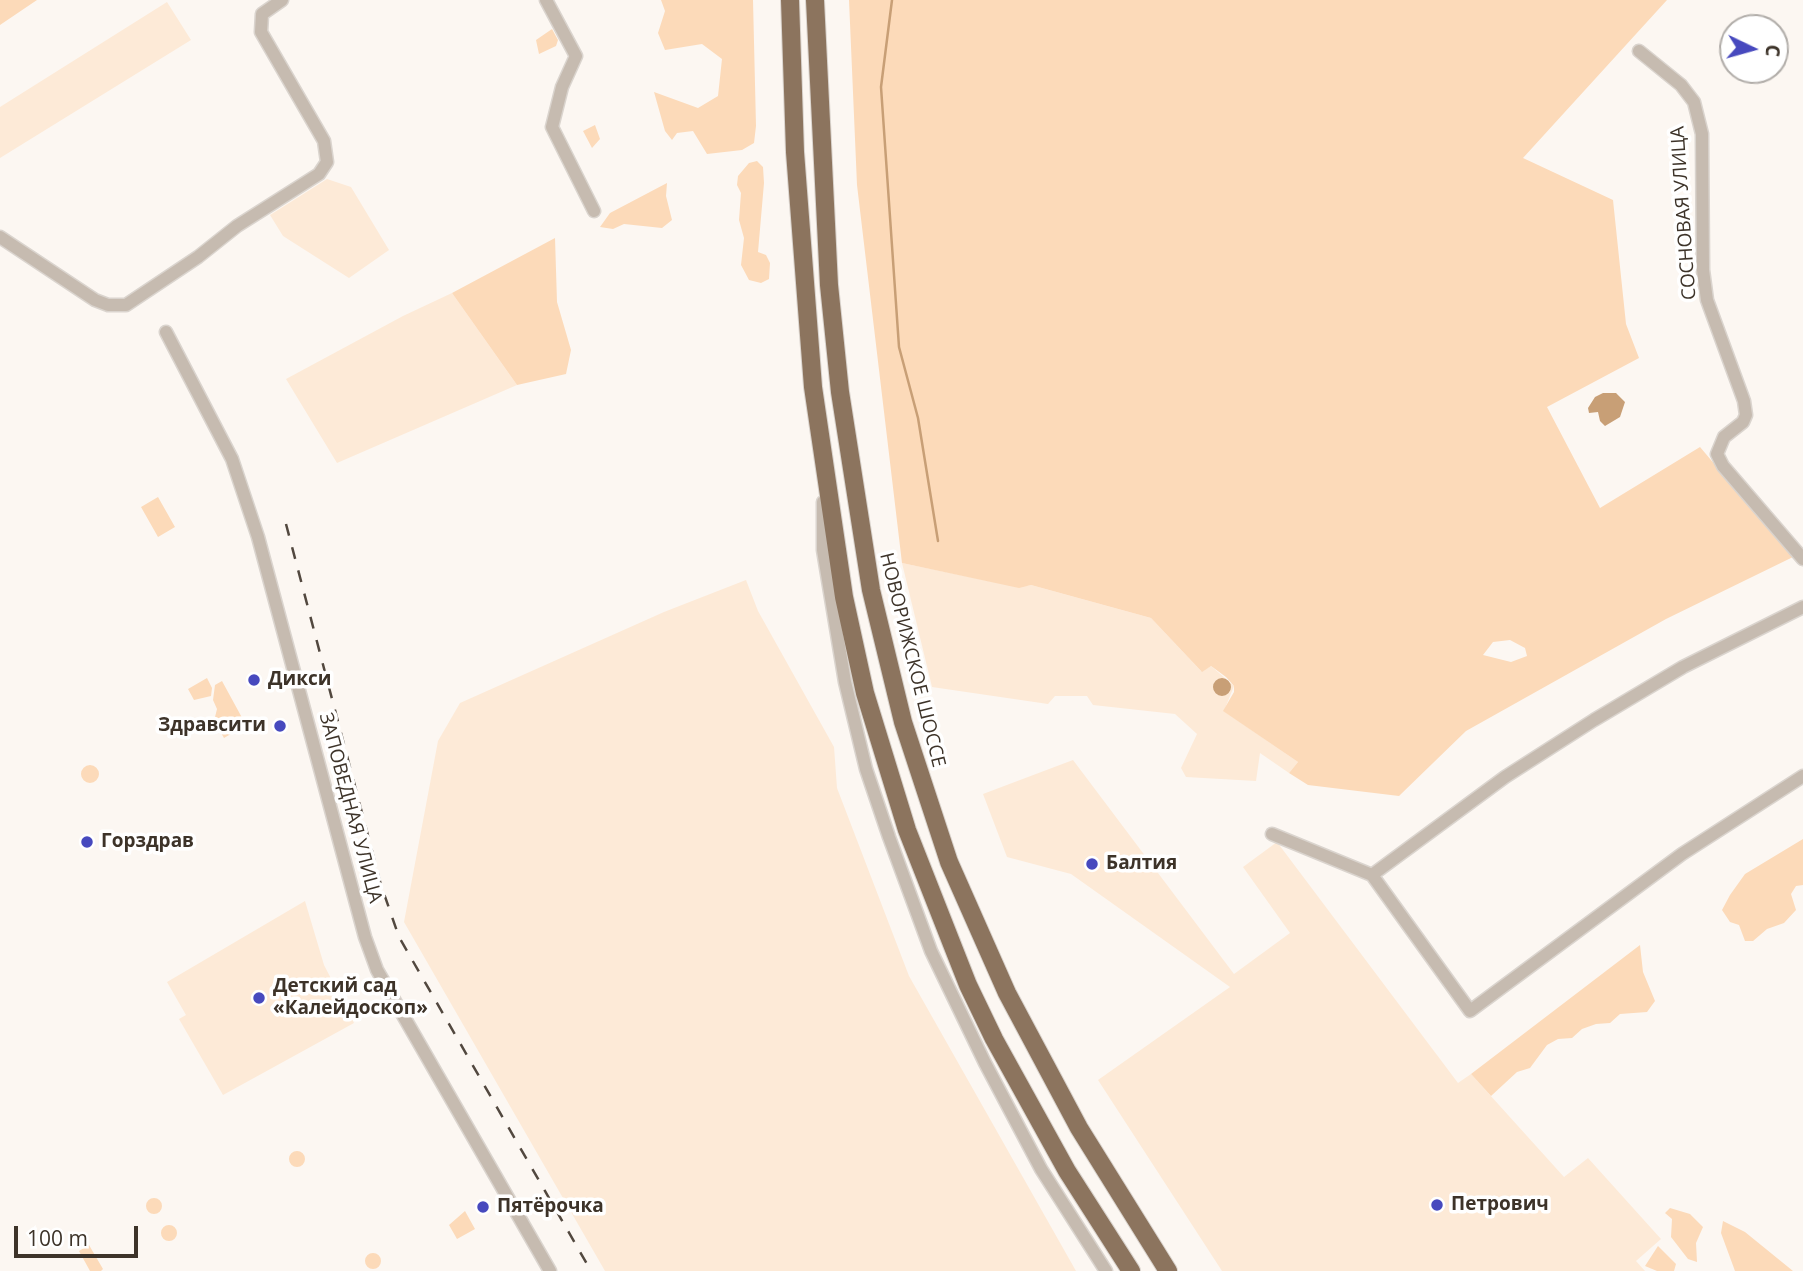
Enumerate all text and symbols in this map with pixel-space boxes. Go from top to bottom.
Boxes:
north arrow [1719,14,1789,84]
text: С [1759,43,1786,58]
street label: СОСНОВАЯ УЛИЦА [1667,125,1701,301]
street label: НОВОРИЖСКОЕ ШОССЕ [874,550,950,770]
place label: Дикси [268,669,331,691]
marker: Дикси [246,672,262,688]
street label: ЗАПОВЕДНАЯ УЛИЦА [314,710,386,906]
place label: Здравсити [158,715,266,737]
marker: Здравсити [272,718,288,734]
place label: Горздрав [101,831,194,853]
marker: Горздрав [79,834,95,850]
place label: Балтия [1106,853,1177,875]
marker: Балтия [1084,856,1100,872]
place label: Детский сад «Калейдоскоп» [273,976,428,1020]
marker: Детский сад «Калейдоскоп» [251,990,267,1006]
place label: Петрович [1451,1194,1549,1216]
place label: Пятёрочка [497,1196,604,1218]
marker: Петрович [1429,1197,1445,1213]
marker: Пятёрочка [475,1199,491,1215]
scale bar [18,1212,142,1256]
text: 100 m [27,1224,88,1252]

